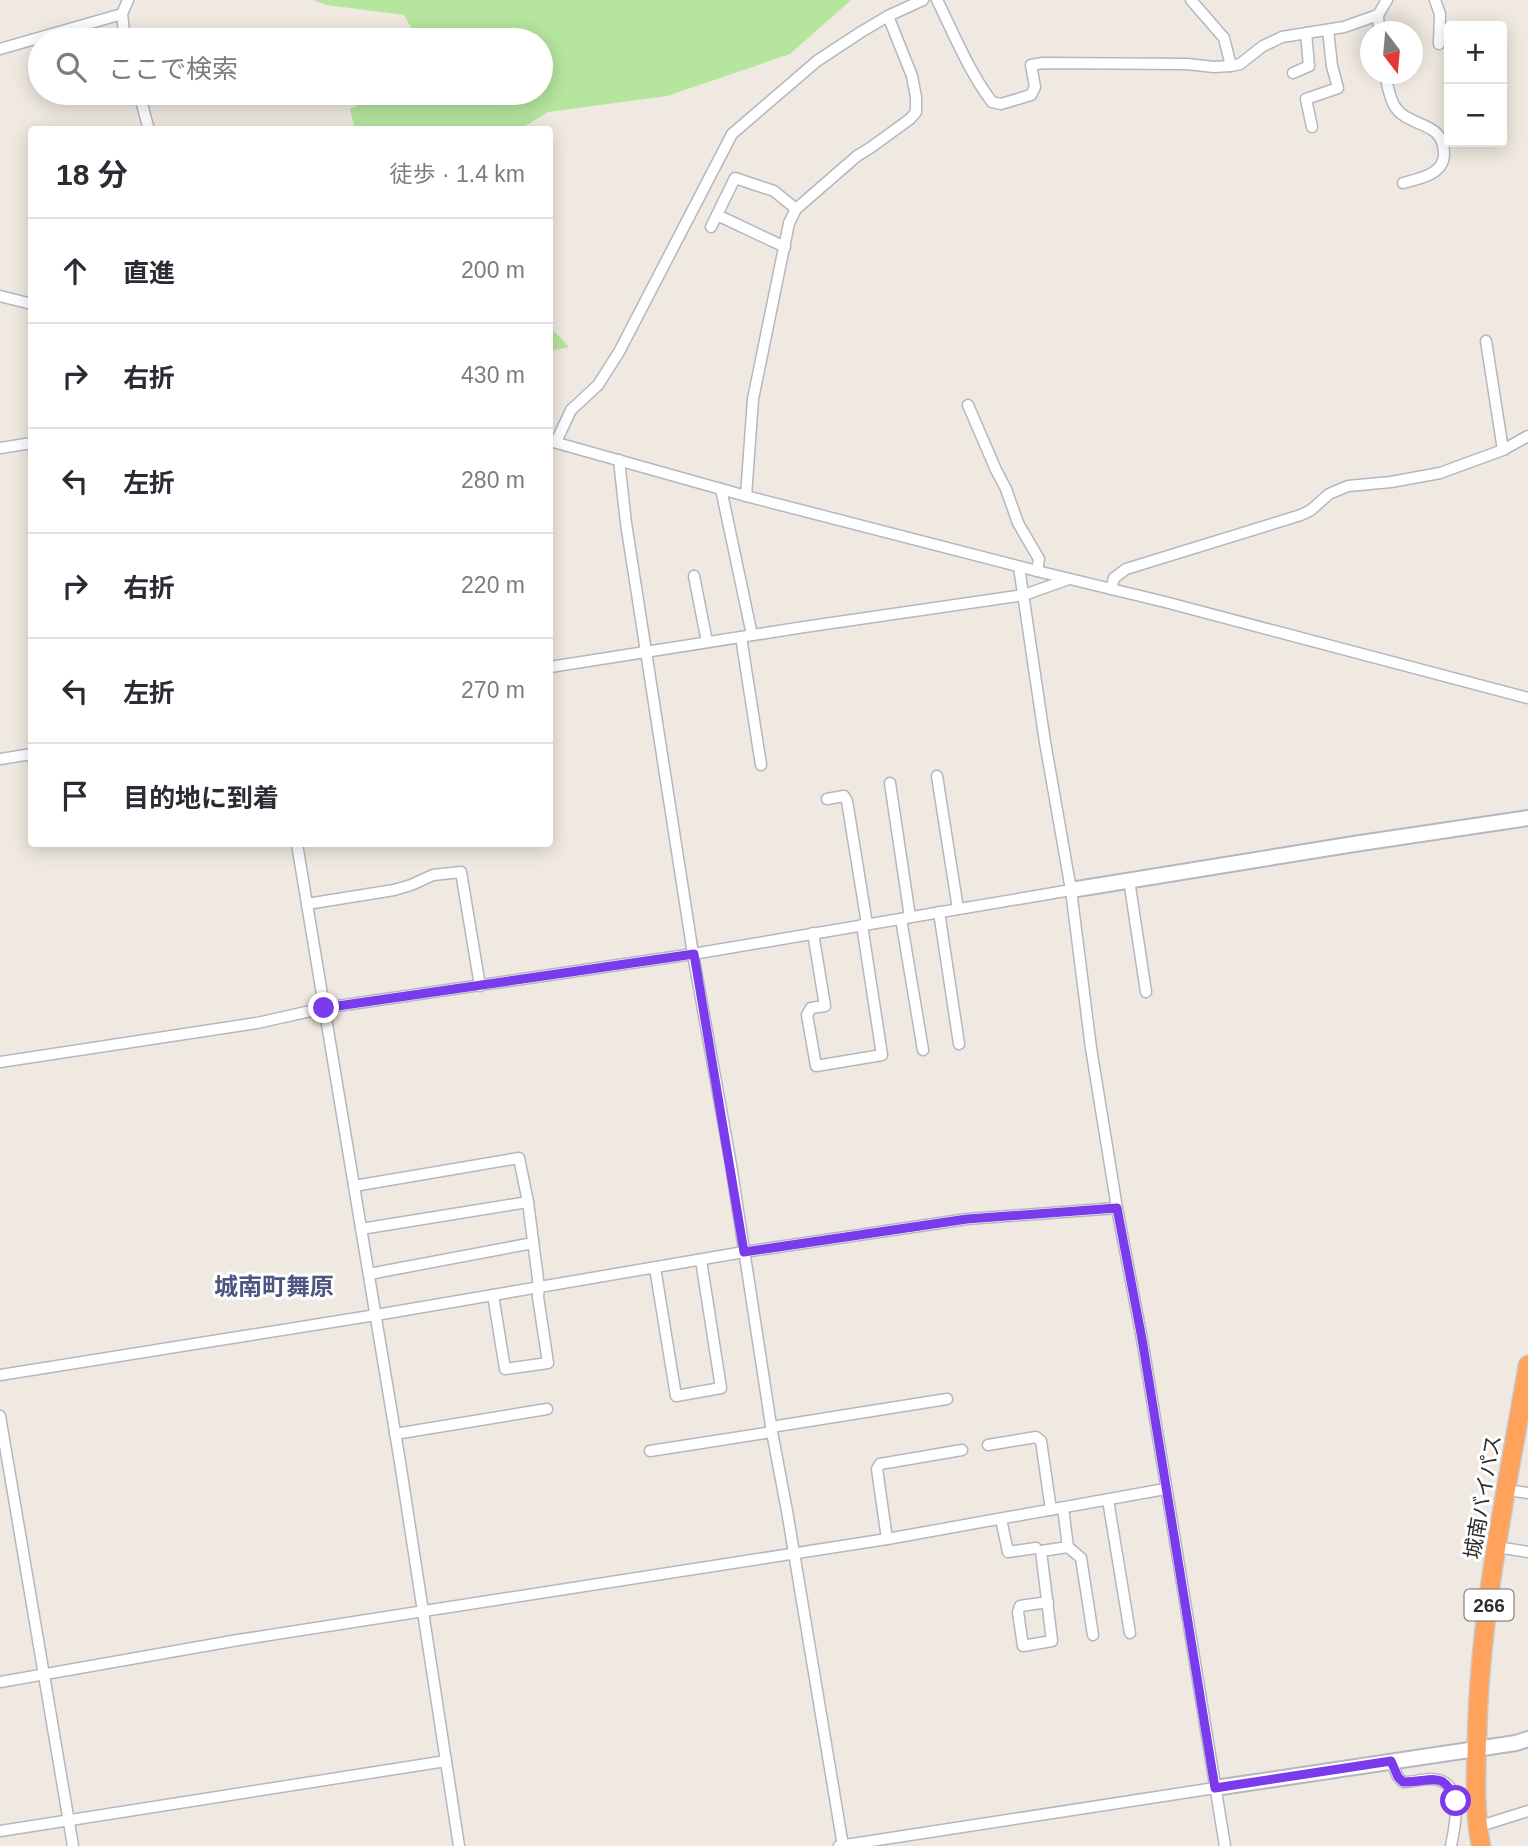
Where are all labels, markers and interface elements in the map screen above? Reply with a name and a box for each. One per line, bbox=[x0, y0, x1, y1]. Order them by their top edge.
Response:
north arrow bbox=[1360, 21, 1423, 84]
map controls bbox=[1444, 21, 1507, 147]
button: + bbox=[1444, 21, 1507, 84]
search box bbox=[28, 28, 553, 105]
icon: search bbox=[52, 48, 90, 86]
text: ここで検索 bbox=[108, 54, 238, 84]
button: − bbox=[1444, 84, 1507, 147]
text: 18 分 bbox=[56, 158, 128, 191]
text: 徒歩 · 1.4 km bbox=[390, 161, 525, 187]
icon: ahead bbox=[56, 252, 94, 290]
text: 200 m bbox=[461, 257, 525, 283]
text: 直進 bbox=[123, 258, 175, 288]
icon: right bbox=[56, 357, 94, 395]
text: 430 m bbox=[461, 362, 525, 388]
text: 右折 bbox=[123, 363, 175, 393]
icon: left bbox=[56, 462, 94, 500]
text: 280 m bbox=[461, 467, 525, 493]
text: 左折 bbox=[123, 468, 175, 498]
icon: right bbox=[56, 567, 94, 605]
text: 220 m bbox=[461, 572, 525, 598]
text: 右折 bbox=[123, 573, 175, 603]
icon: left bbox=[56, 672, 94, 710]
text: 270 m bbox=[461, 677, 525, 703]
text: 左折 bbox=[123, 678, 175, 708]
icon: arrive bbox=[56, 777, 94, 815]
text: 目的地に到着 bbox=[123, 783, 279, 813]
route end bbox=[308, 992, 339, 1023]
district label: 城南町舞原 bbox=[214, 1273, 334, 1300]
street label: 城南バイパス bbox=[1460, 1433, 1505, 1561]
road number: 266 bbox=[1464, 1590, 1514, 1620]
route start bbox=[1440, 1785, 1471, 1816]

